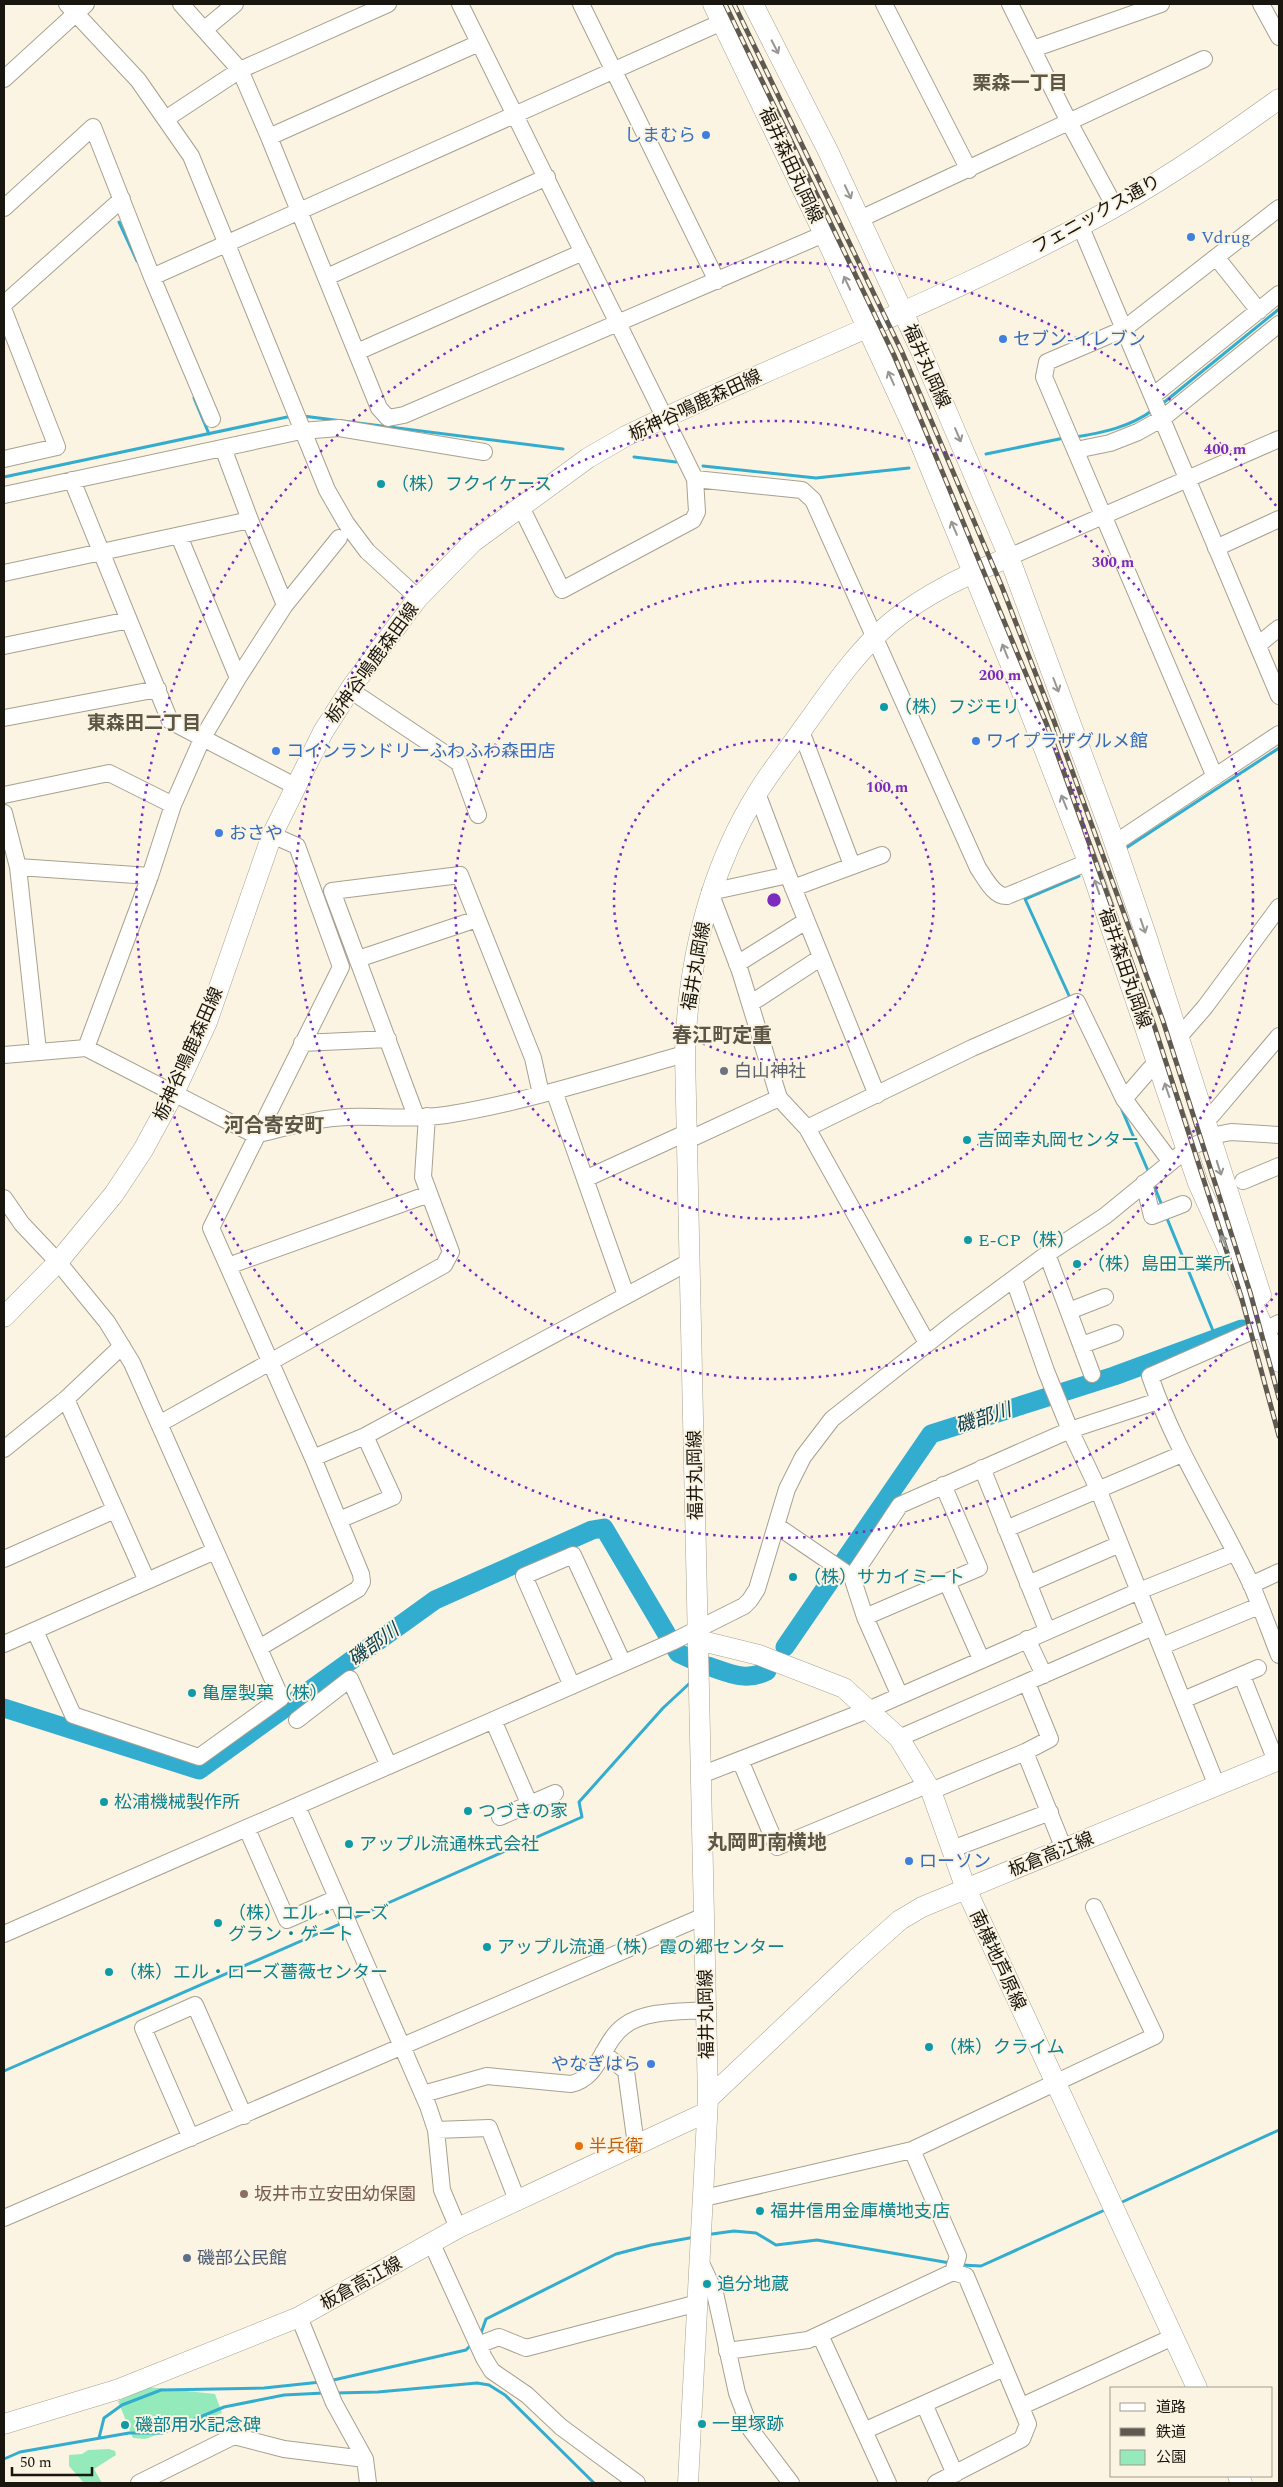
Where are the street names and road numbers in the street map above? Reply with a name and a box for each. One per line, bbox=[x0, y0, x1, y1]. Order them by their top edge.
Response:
street label: 福井森田丸岡線 bbox=[752, 102, 829, 228]
street label: フェニックス通り bbox=[1027, 168, 1166, 261]
street label: 福井丸岡線 bbox=[896, 320, 957, 413]
street label: 栃神谷鳴鹿森田線 bbox=[624, 363, 766, 448]
street label: 栃神谷鳴鹿森田線 bbox=[319, 597, 426, 729]
street label: 福井森田丸岡線 bbox=[1091, 904, 1158, 1032]
street label: 福井丸岡線 bbox=[675, 919, 718, 1013]
street label: 栃神谷鳴鹿森田線 bbox=[147, 983, 230, 1125]
street label: 福井丸岡線 bbox=[681, 1430, 710, 1520]
street label: 板倉高江線 bbox=[1004, 1825, 1098, 1884]
street label: 南横地芦原線 bbox=[962, 1906, 1033, 2015]
street label: 福井丸岡線 bbox=[692, 1969, 721, 2059]
street label: 板倉高江線 bbox=[315, 2250, 407, 2317]

